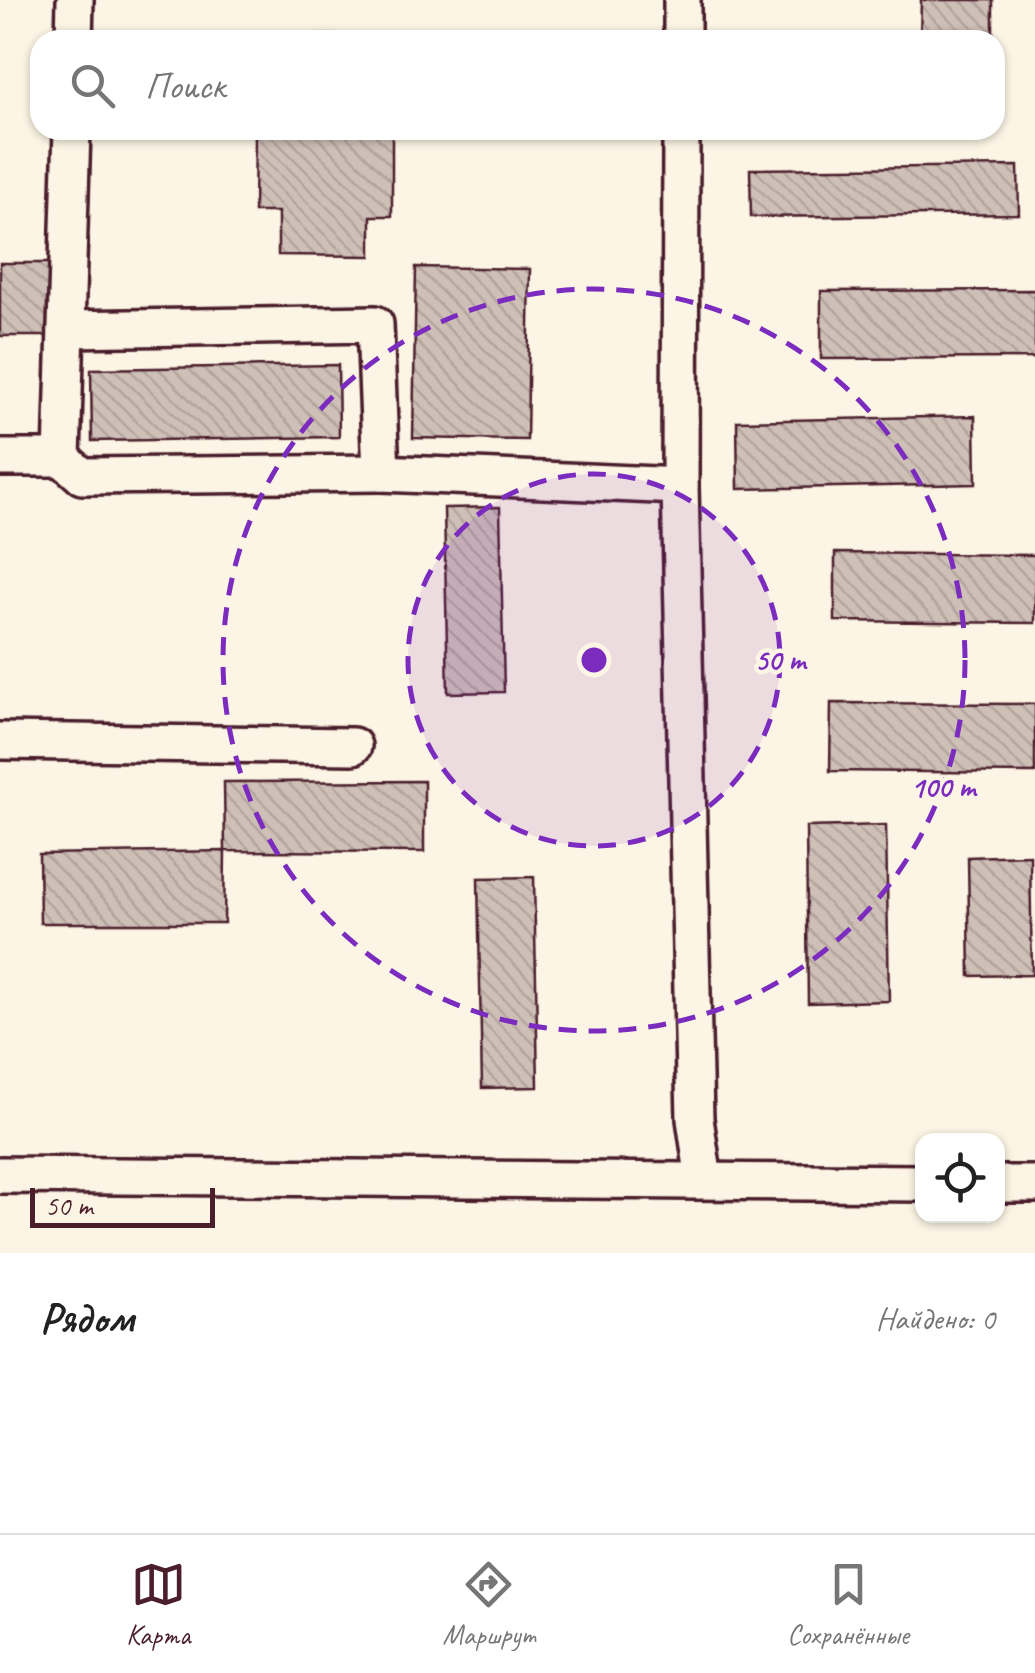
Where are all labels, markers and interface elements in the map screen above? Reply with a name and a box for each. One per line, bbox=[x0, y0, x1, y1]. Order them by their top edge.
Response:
search box bbox=[30, 30, 1005, 140]
icon: search bbox=[65, 58, 120, 113]
text: Поиск bbox=[145, 62, 225, 109]
text: 50 m bbox=[755, 641, 808, 679]
centre of rings bbox=[576, 642, 612, 678]
text: 100 m bbox=[911, 768, 978, 806]
map controls bbox=[915, 1133, 1005, 1223]
button: locate bbox=[915, 1133, 1005, 1223]
scale bar bbox=[30, 1183, 215, 1228]
text: 50 m bbox=[45, 1188, 93, 1223]
text: Рядом bbox=[40, 1292, 134, 1345]
text: Найдено: 0 bbox=[876, 1298, 995, 1339]
tab: Карта bbox=[126, 1557, 190, 1652]
tab: Маршрут bbox=[443, 1557, 535, 1652]
tab: Сохранённые bbox=[787, 1557, 909, 1652]

